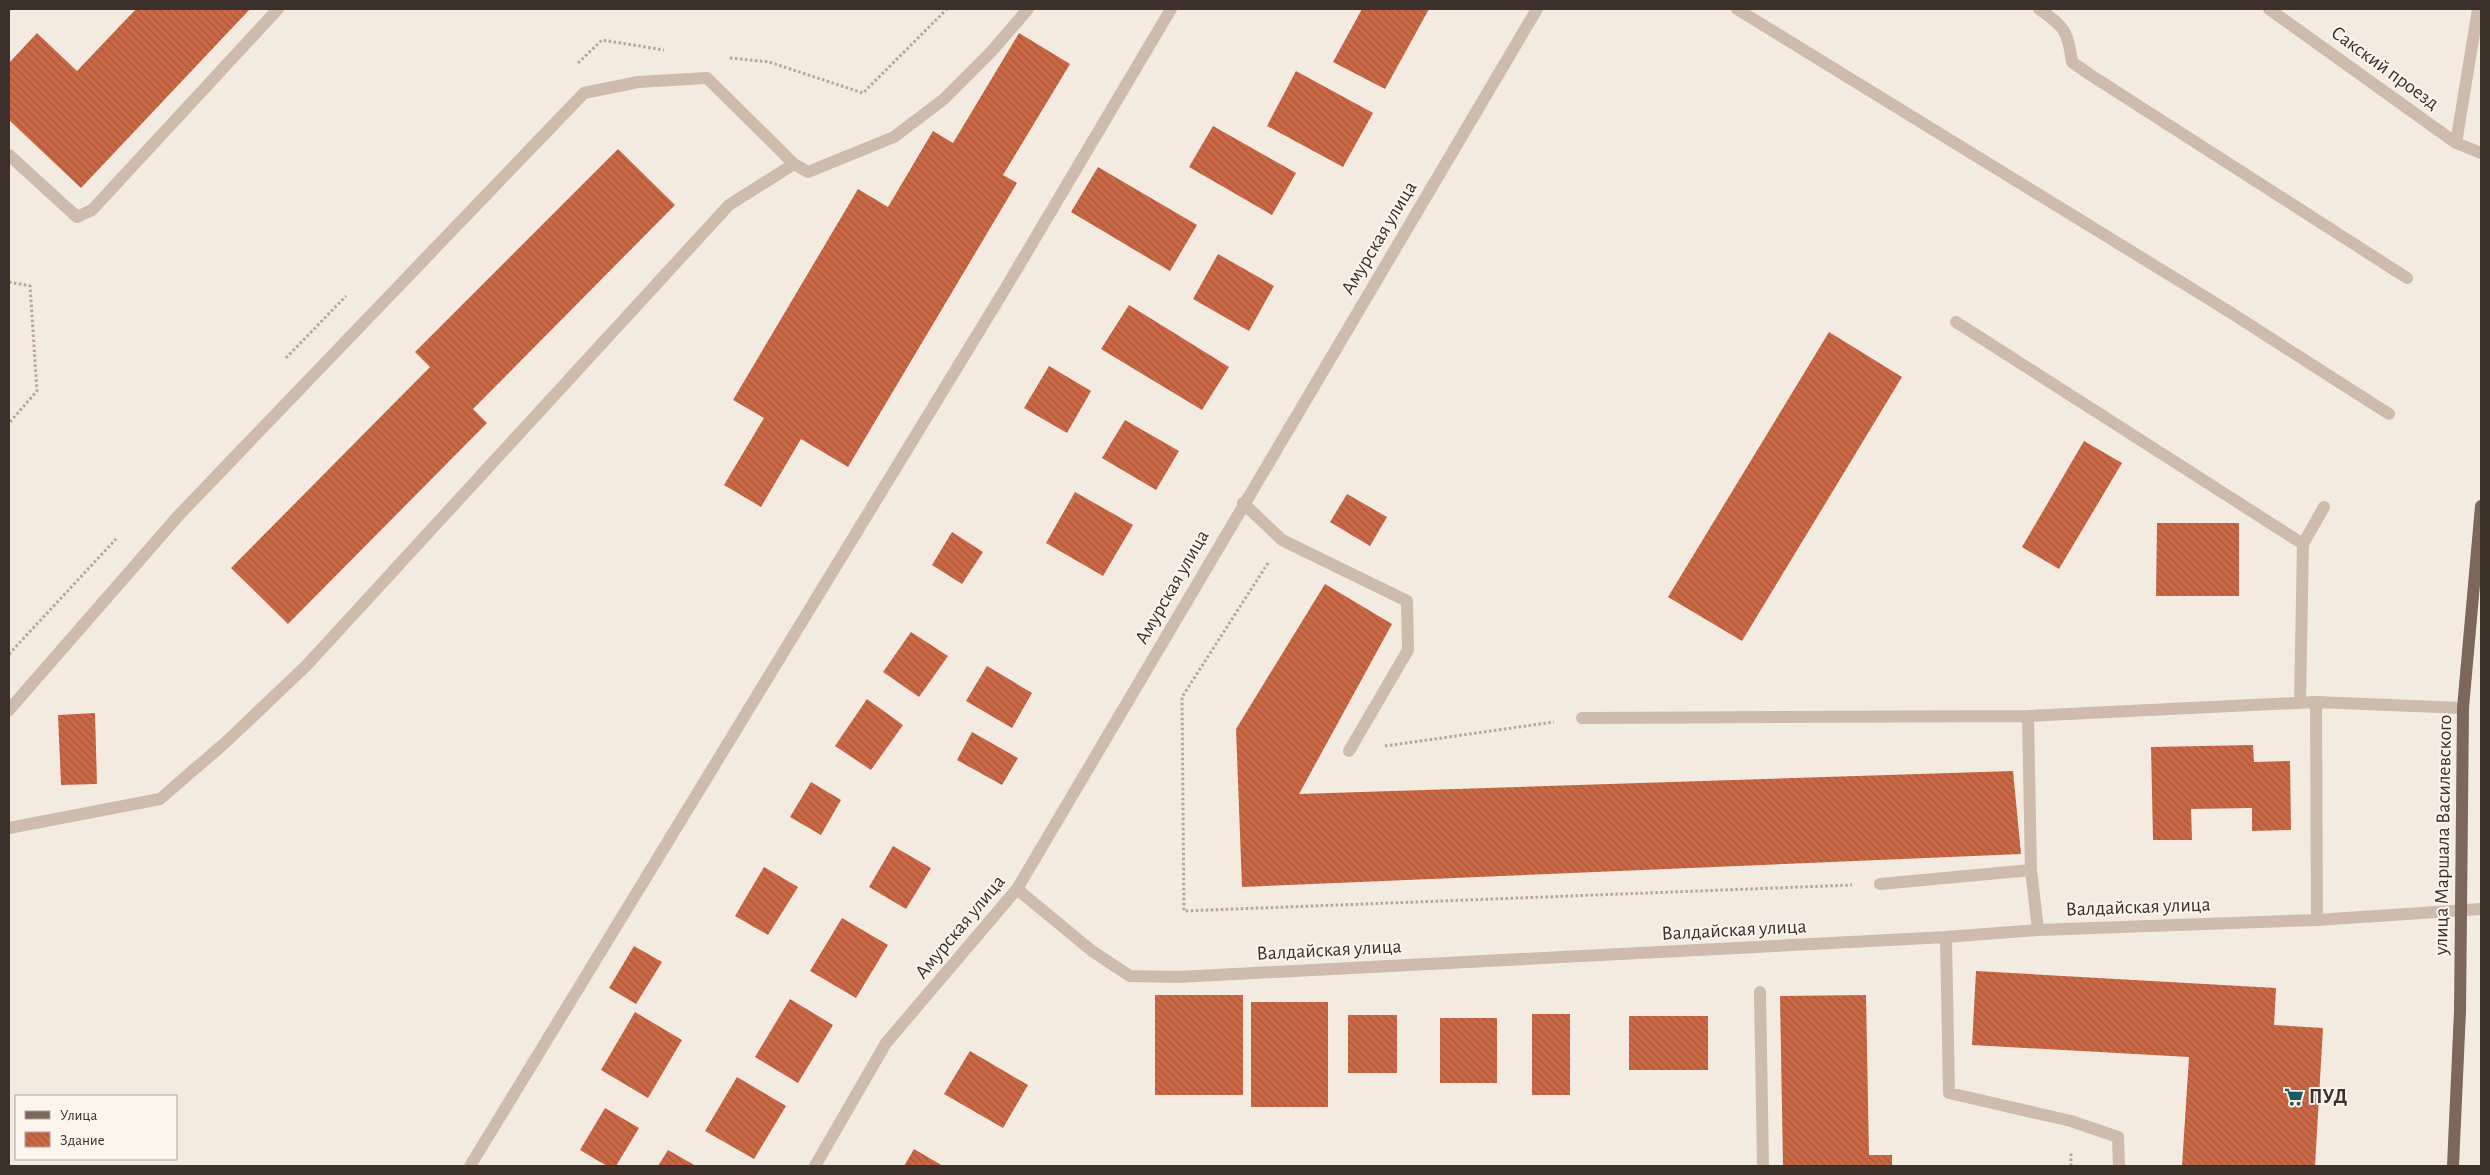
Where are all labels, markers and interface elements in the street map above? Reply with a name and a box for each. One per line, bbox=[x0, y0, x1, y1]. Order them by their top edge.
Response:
street label: Сакский проезд bbox=[2327, 22, 2443, 114]
street label: Амурская улица bbox=[1337, 178, 1421, 298]
street label: Амурская улица bbox=[1131, 526, 1213, 648]
street label: улица Маршала Василевского bbox=[2431, 715, 2455, 956]
street label: Амурская улица bbox=[911, 871, 1009, 983]
street label: Валдайская улица bbox=[2065, 894, 2211, 920]
street label: Валдайская улица bbox=[1661, 916, 1807, 944]
street label: Валдайская улица bbox=[1256, 936, 1402, 964]
supermarket icon: ПУД bbox=[2283, 1086, 2305, 1108]
place label: ПУД bbox=[2309, 1087, 2347, 1107]
legend bbox=[15, 1095, 178, 1160]
text: Улица bbox=[60, 1108, 97, 1123]
text: Здание bbox=[60, 1133, 105, 1148]

